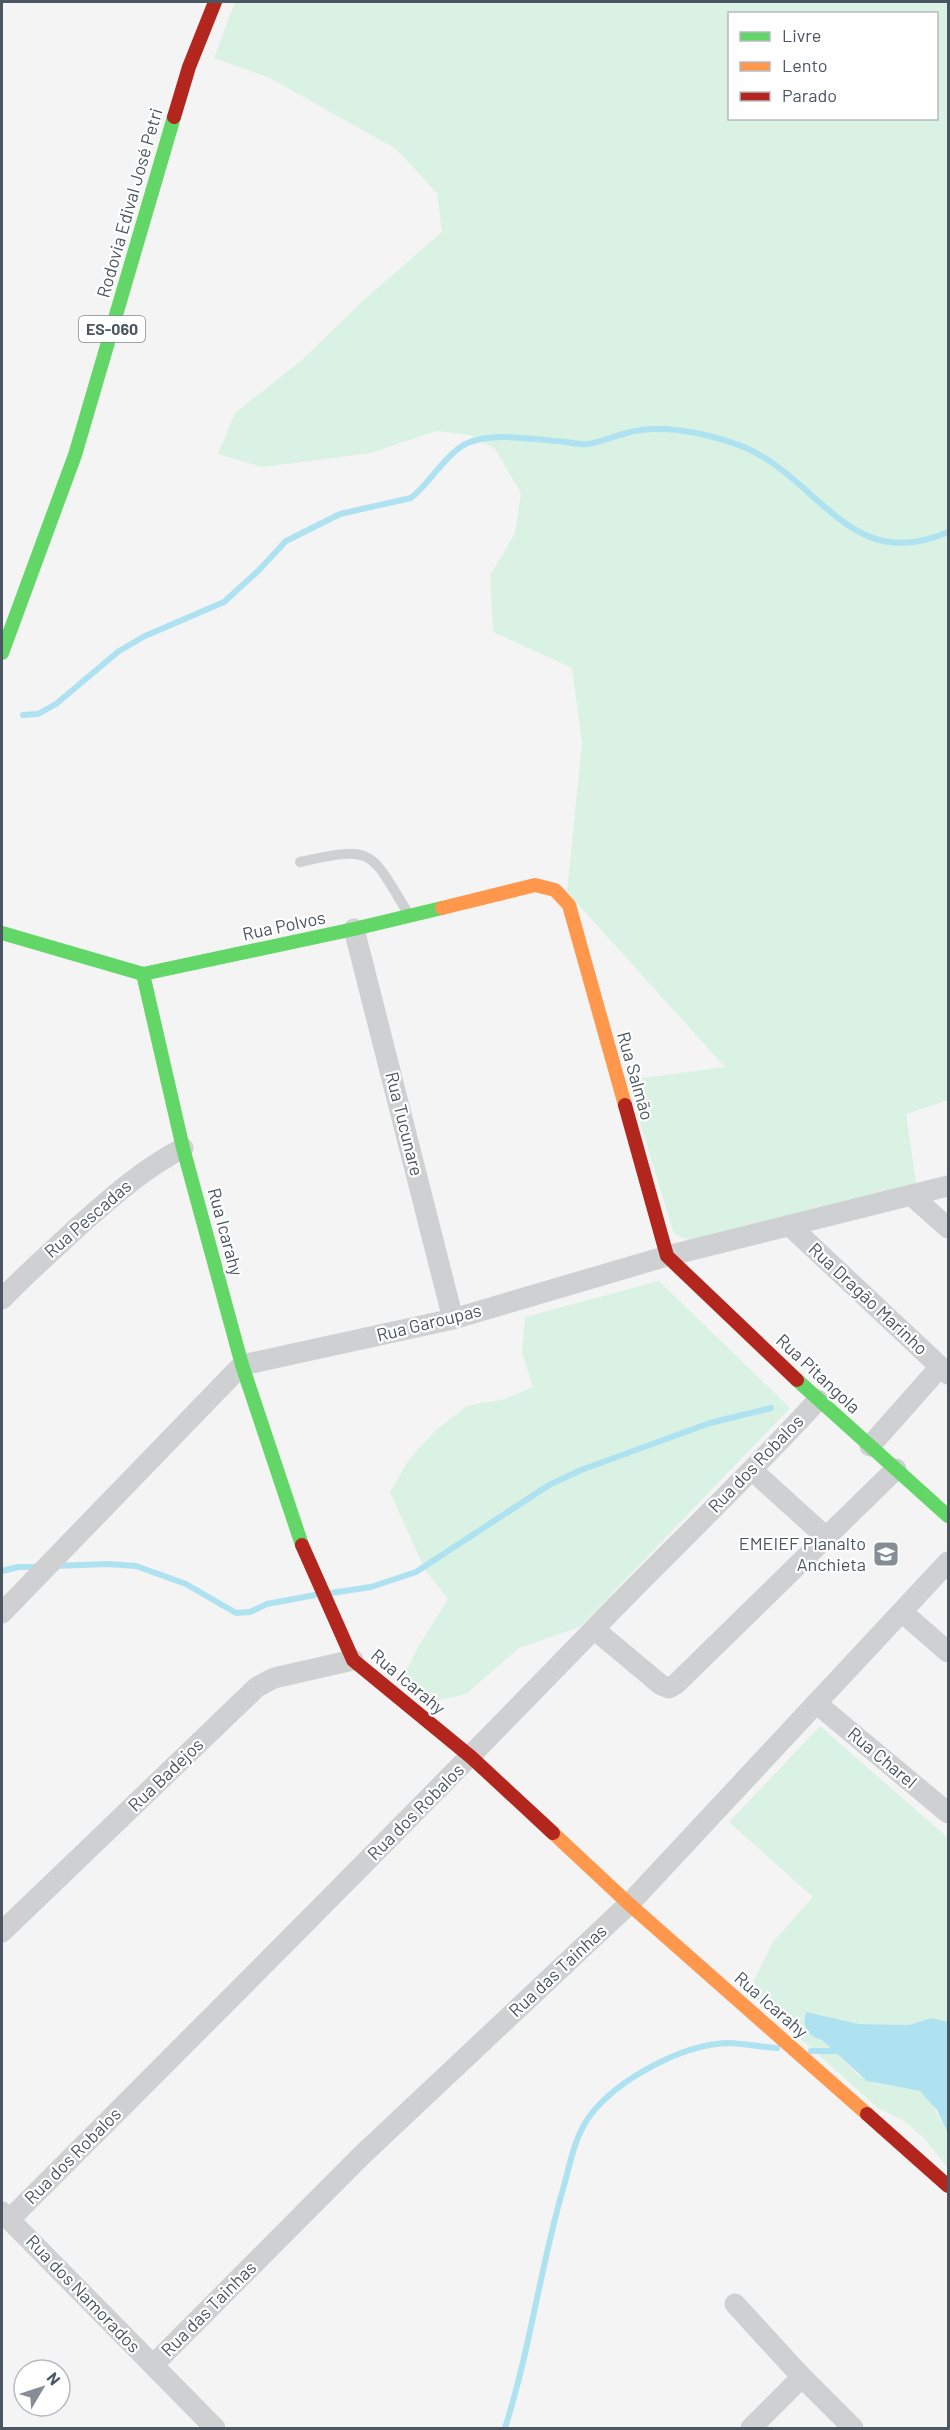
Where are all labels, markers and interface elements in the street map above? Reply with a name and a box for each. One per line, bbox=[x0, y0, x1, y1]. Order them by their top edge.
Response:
legend bbox=[728, 12, 938, 120]
text: Livre bbox=[782, 24, 821, 46]
text: Lento bbox=[782, 54, 828, 76]
text: Parado bbox=[782, 84, 837, 106]
street label: Rodovia Edival José Petri bbox=[91, 105, 167, 300]
road number: ES-060 bbox=[79, 316, 145, 342]
street label: Rua Polvos bbox=[240, 905, 327, 945]
street label: Rua Salmão bbox=[613, 1029, 659, 1123]
street label: Rua Tucunare bbox=[381, 1069, 429, 1178]
street label: Rua Pescadas bbox=[39, 1174, 135, 1262]
street label: Rua Icarahy bbox=[204, 1185, 248, 1278]
street label: Rua Dragão Marinho bbox=[805, 1237, 933, 1359]
street label: Rua Garoupas bbox=[374, 1298, 483, 1346]
street label: Rua Pitangola bbox=[772, 1329, 865, 1418]
street label: Rua dos Robalos bbox=[703, 1410, 808, 1517]
place label: EMEIEF Planalto Anchieta bbox=[739, 1532, 866, 1575]
school or university icon: EMEIEF Planalto Anchieta bbox=[871, 1539, 901, 1569]
street label: Rua Icarahy bbox=[367, 1644, 450, 1719]
street label: Rua Charel bbox=[844, 1722, 922, 1792]
street label: Rua Badejos bbox=[123, 1733, 208, 1816]
street label: Rua dos Robalos bbox=[362, 1758, 468, 1864]
street label: Rua das Tainhas bbox=[504, 1919, 611, 2021]
street label: Rua Icarahy bbox=[730, 1966, 813, 2042]
street label: Rua dos Robalos bbox=[19, 2102, 125, 2208]
street label: Rua dos Namorados bbox=[22, 2230, 146, 2357]
street label: Rua das Tainhas bbox=[156, 2256, 261, 2361]
north arrow bbox=[12, 2358, 72, 2418]
text: N bbox=[43, 2368, 65, 2388]

